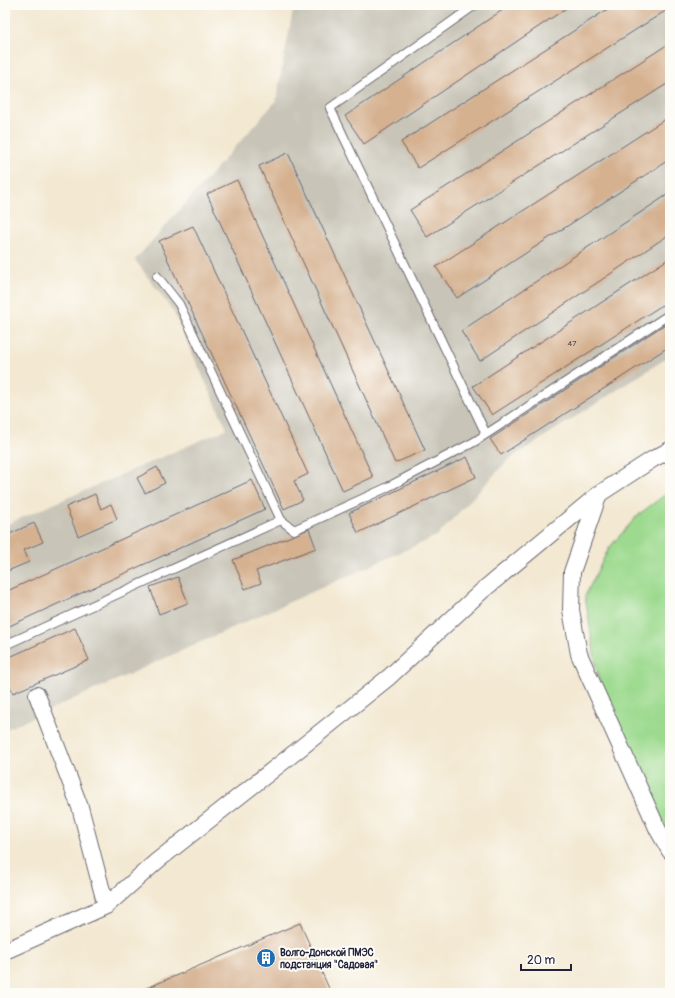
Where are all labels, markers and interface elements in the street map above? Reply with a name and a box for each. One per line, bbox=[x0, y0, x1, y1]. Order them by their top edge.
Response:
house number: 47 bbox=[568, 339, 577, 348]
scale bar bbox=[521, 946, 571, 972]
building icon: Волго-Донской ПМЭС подстанция "Садовая" bbox=[255, 947, 277, 969]
place label: Волго-Донской ПМЭС подстанция "Садовая" bbox=[280, 947, 378, 971]
text: 20 m bbox=[527, 953, 556, 968]

